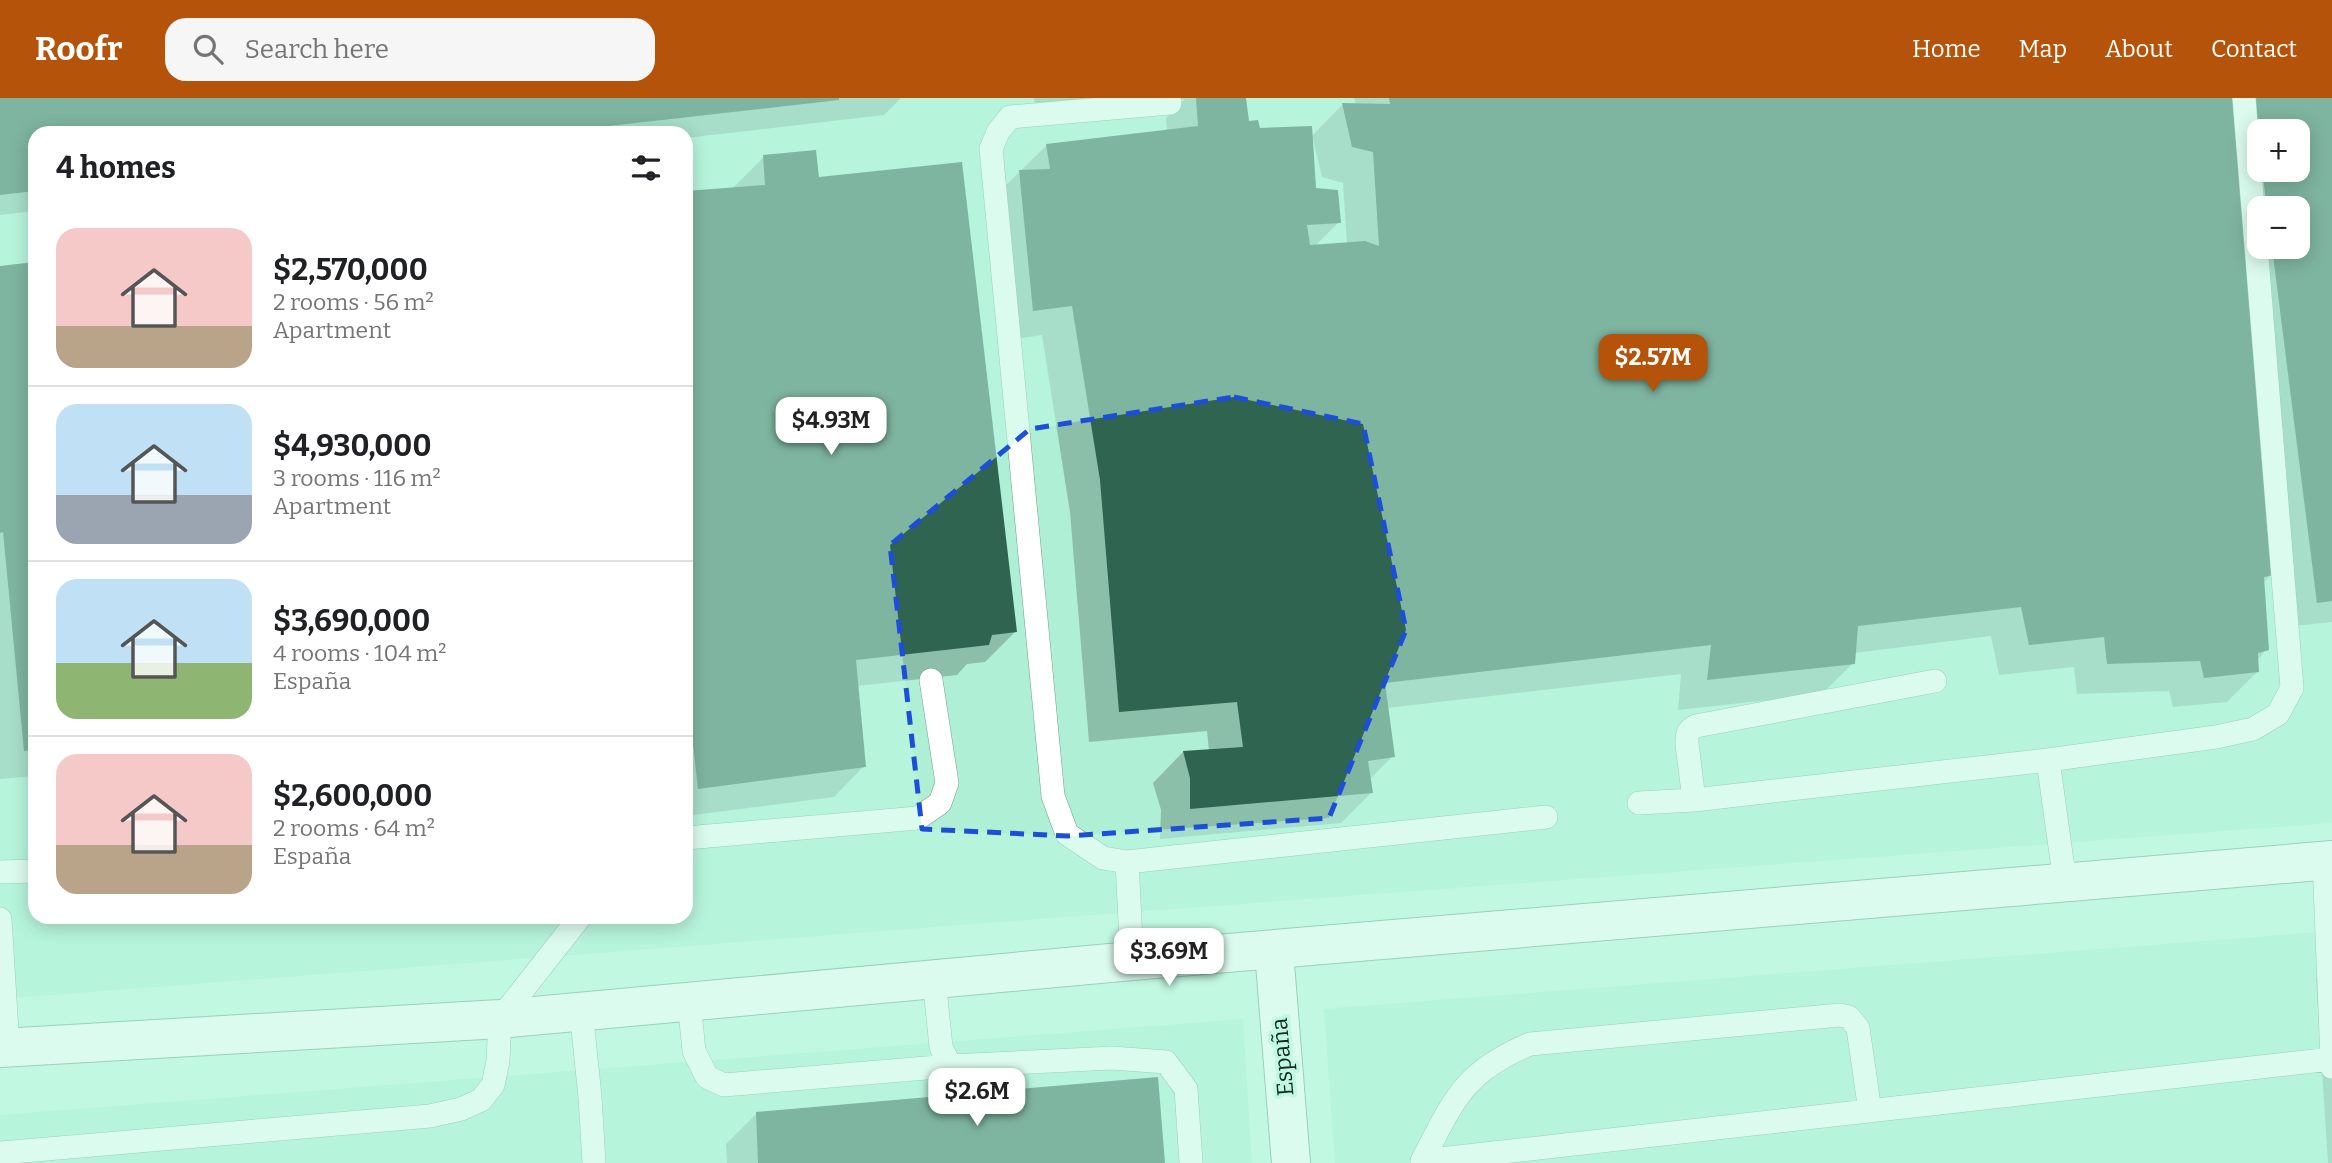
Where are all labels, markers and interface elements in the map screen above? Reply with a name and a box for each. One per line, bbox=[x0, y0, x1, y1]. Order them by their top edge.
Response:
search box bbox=[165, 18, 655, 81]
text: Roofr bbox=[35, 29, 123, 69]
icon: search bbox=[189, 30, 227, 68]
text: Search here bbox=[245, 34, 389, 65]
text: Home bbox=[1912, 35, 1981, 63]
text: Map bbox=[2019, 35, 2067, 63]
text: About bbox=[2105, 35, 2173, 63]
text: Contact bbox=[2211, 35, 2297, 63]
map controls bbox=[2247, 119, 2310, 259]
button: + bbox=[2247, 119, 2310, 182]
icon: filters bbox=[627, 149, 665, 187]
text: 4 homes bbox=[56, 150, 176, 186]
button: − bbox=[2247, 196, 2310, 259]
text: $2,570,000 bbox=[273, 252, 428, 288]
icon: home bbox=[112, 256, 196, 340]
text: 2 rooms · 56 m² bbox=[273, 288, 434, 316]
text: Apartment bbox=[273, 316, 391, 344]
pin: $2.57M bbox=[1596, 334, 1710, 394]
text: $2.57M bbox=[1615, 343, 1691, 371]
pin: $4.93M bbox=[774, 398, 888, 457]
text: $4.93M bbox=[792, 406, 870, 434]
text: $4,930,000 bbox=[273, 428, 431, 464]
icon: home bbox=[112, 432, 196, 516]
text: 3 rooms · 116 m² bbox=[273, 464, 441, 492]
text: Apartment bbox=[273, 492, 391, 520]
text: $3,690,000 bbox=[273, 603, 430, 639]
icon: home bbox=[112, 607, 196, 691]
text: 4 rooms · 104 m² bbox=[273, 639, 446, 667]
text: España bbox=[273, 667, 351, 695]
text: $2,600,000 bbox=[273, 778, 432, 814]
icon: home bbox=[112, 782, 196, 866]
text: 2 rooms · 64 m² bbox=[273, 814, 435, 842]
text: España bbox=[273, 842, 351, 870]
pin: $3.69M bbox=[1112, 928, 1226, 988]
text: $3.69M bbox=[1130, 937, 1208, 965]
street label: España bbox=[1265, 1016, 1299, 1097]
pin: $2.6M bbox=[928, 1068, 1026, 1128]
text: $2.6M bbox=[944, 1077, 1010, 1105]

